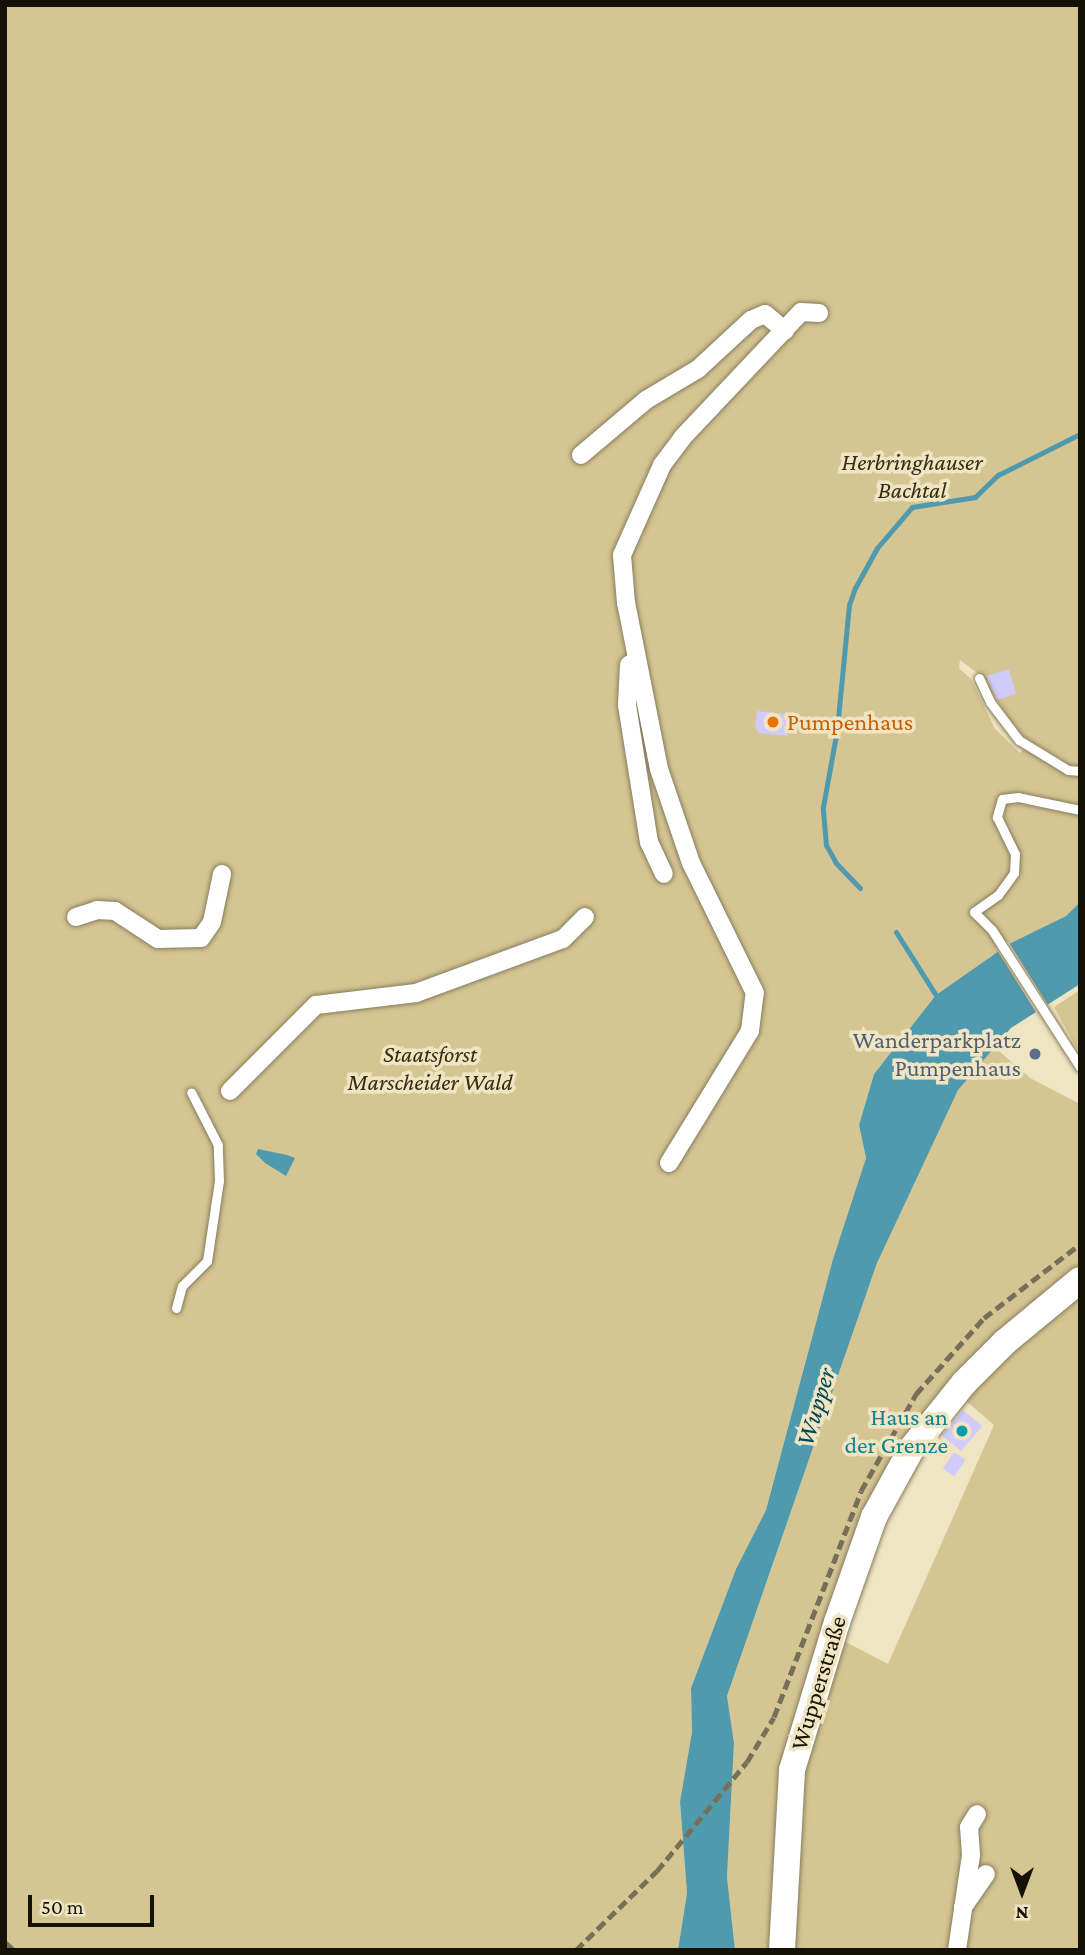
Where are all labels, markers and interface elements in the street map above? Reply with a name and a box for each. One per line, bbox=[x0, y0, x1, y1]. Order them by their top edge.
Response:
park label: Herbringhauser Bachtal bbox=[841, 448, 983, 504]
place label: Pumpenhaus bbox=[787, 708, 913, 736]
marker: Pumpenhaus bbox=[765, 714, 781, 730]
place label: Wanderparkplatz Pumpenhaus bbox=[853, 1026, 1021, 1082]
park label: Staatsforst Marscheider Wald bbox=[348, 1040, 512, 1096]
marker: Wanderparkplatz Pumpenhaus bbox=[1027, 1046, 1043, 1062]
water label: Wupper bbox=[789, 1364, 843, 1450]
place label: Haus an der Grenze bbox=[844, 1403, 948, 1459]
marker: Haus an der Grenze bbox=[954, 1423, 970, 1439]
street label: Wupperstraße bbox=[784, 1612, 852, 1754]
north arrow bbox=[987, 1857, 1057, 1927]
scale bar bbox=[32, 1882, 158, 1926]
text: 50 m bbox=[41, 1895, 84, 1919]
text: N bbox=[1016, 1903, 1028, 1924]

